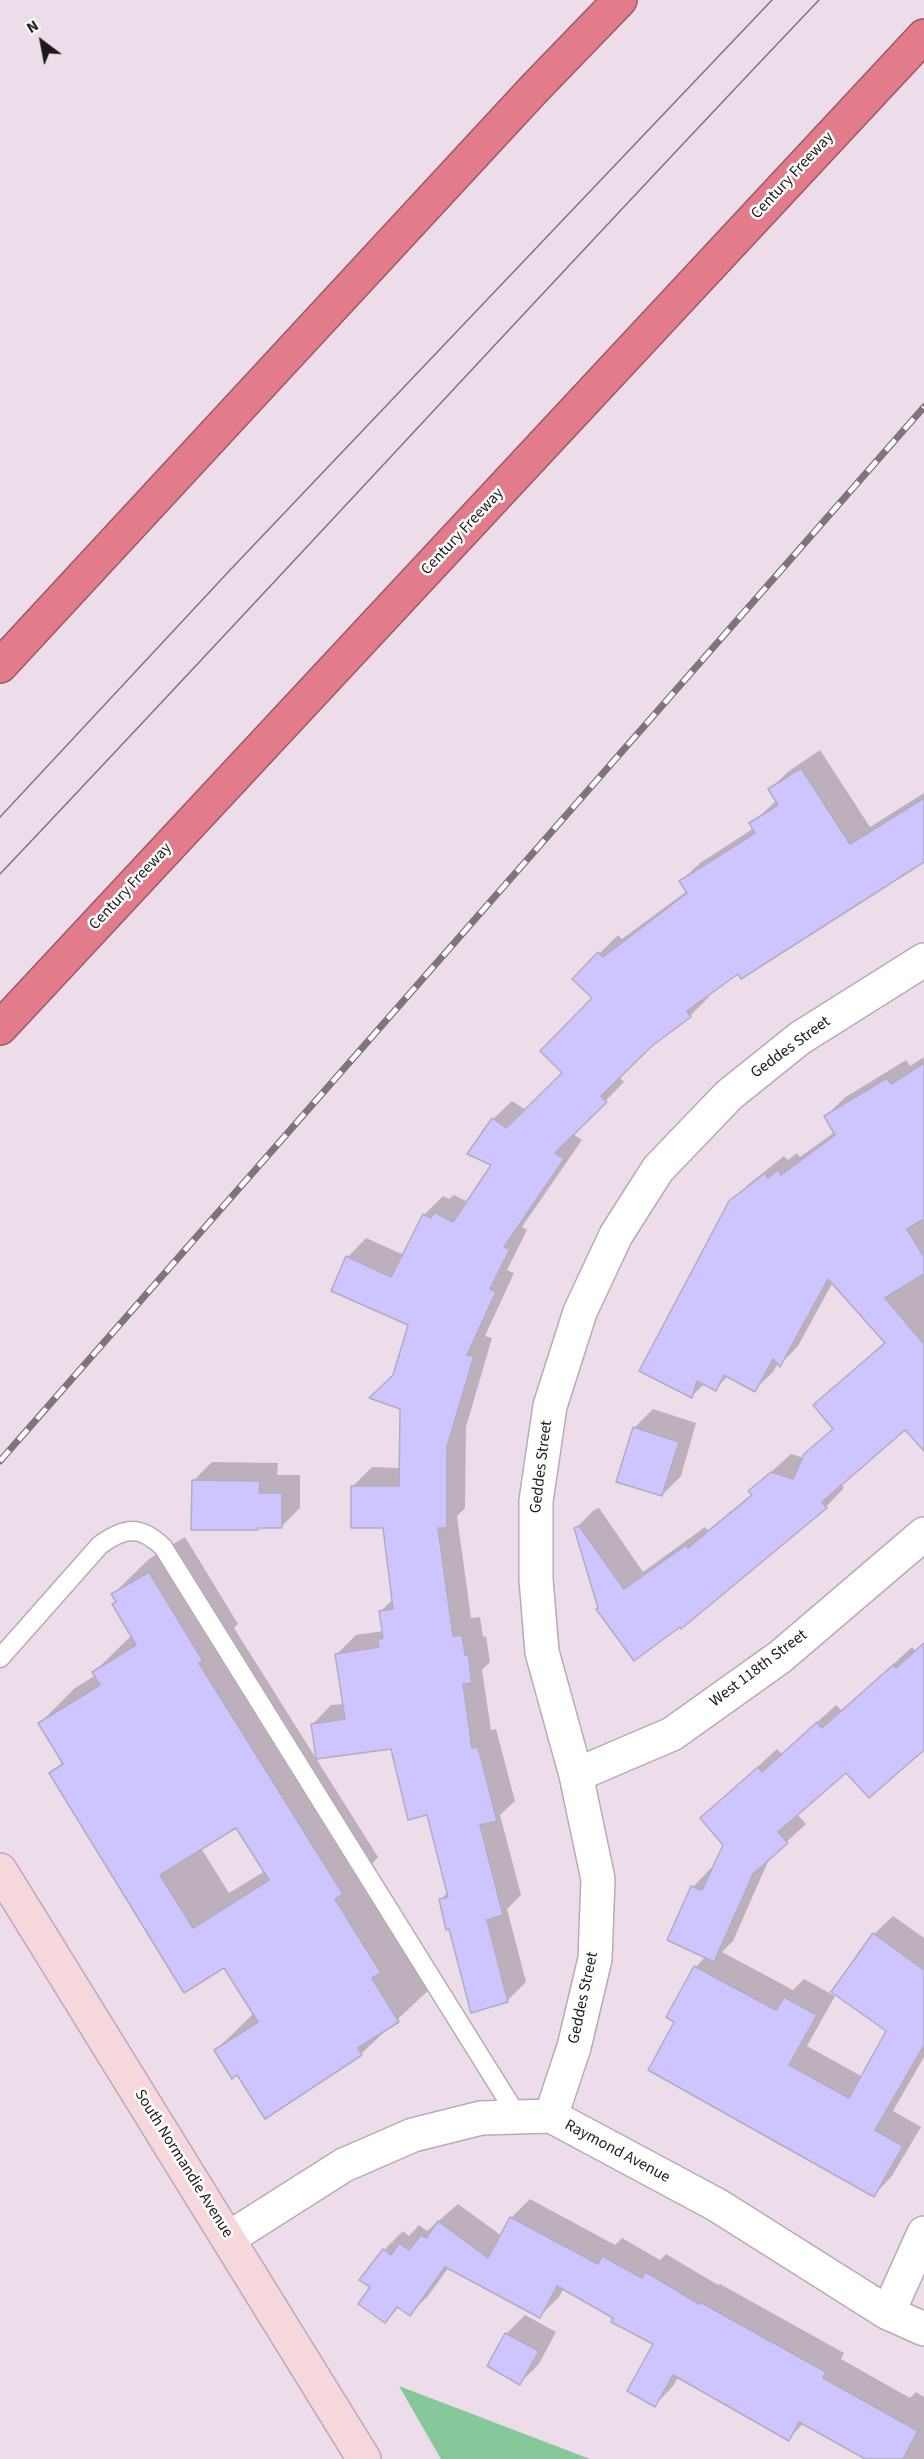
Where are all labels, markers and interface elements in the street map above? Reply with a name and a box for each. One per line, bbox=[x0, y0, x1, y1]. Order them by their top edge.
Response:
north arrow bbox=[12, 12, 72, 72]
text: N bbox=[22, 15, 43, 39]
street label: Century Freeway bbox=[748, 128, 838, 224]
street label: Century Freeway bbox=[418, 484, 508, 580]
street label: Century Freeway bbox=[86, 839, 176, 935]
street label: Geddes Street bbox=[748, 1013, 834, 1083]
street label: Geddes Street bbox=[527, 1419, 557, 1515]
street label: West 118th Street bbox=[707, 1626, 811, 1712]
street label: Geddes Street bbox=[565, 1950, 603, 2046]
street label: South Normandie Avenue bbox=[130, 2086, 236, 2242]
street label: Raymond Avenue bbox=[561, 2116, 673, 2188]

